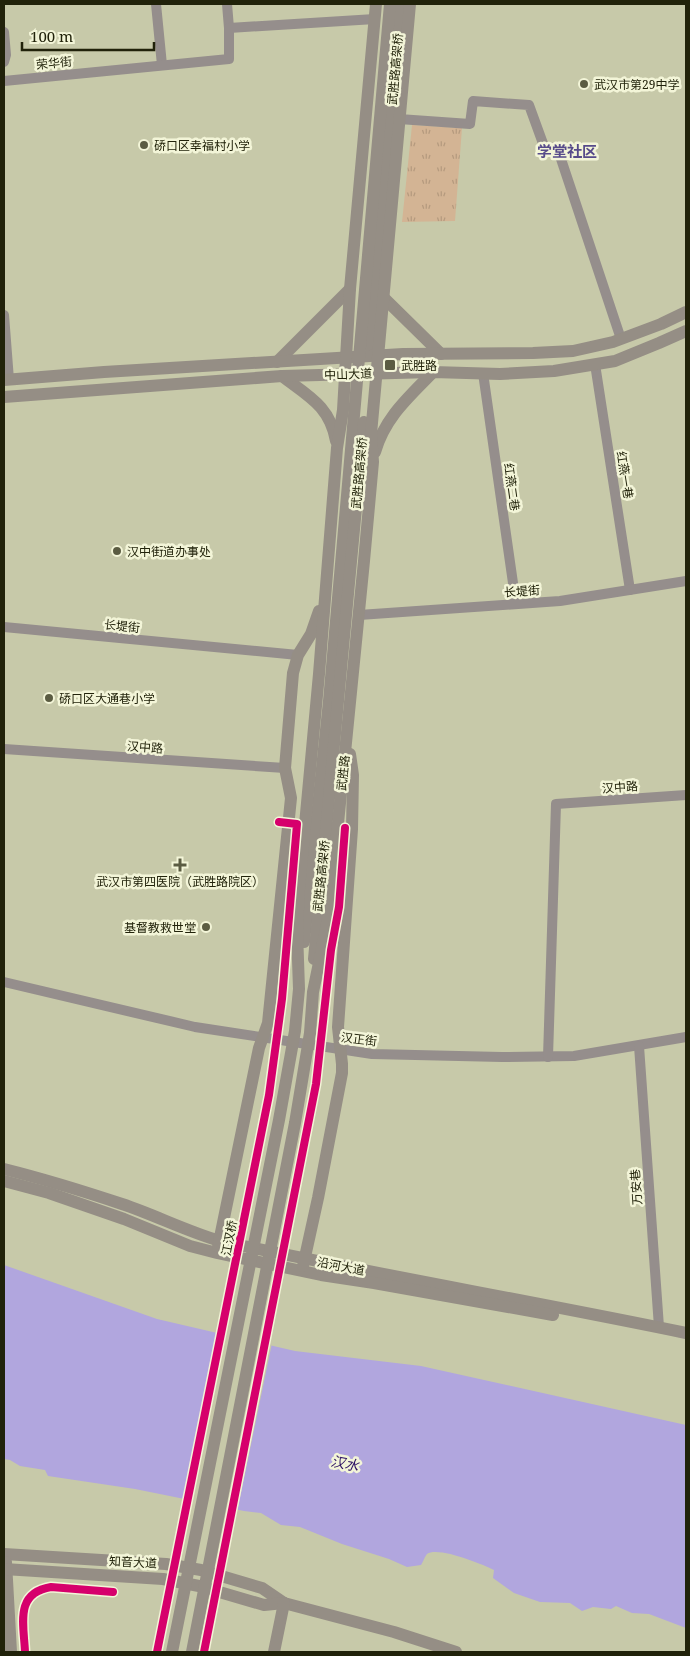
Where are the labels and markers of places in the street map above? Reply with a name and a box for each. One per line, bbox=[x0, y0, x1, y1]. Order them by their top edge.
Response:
place label: 武汉市第29中学 bbox=[594, 76, 679, 93]
marker: 武汉市第29中学 bbox=[578, 78, 590, 90]
place label: 硚口区幸福村小学 bbox=[154, 137, 250, 154]
marker: 硚口区幸福村小学 bbox=[138, 139, 150, 151]
place label: 武胜路 bbox=[401, 357, 437, 374]
marker: 武胜路 bbox=[383, 358, 397, 372]
place label: 汉中街道办事处 bbox=[127, 543, 211, 560]
marker: 汉中街道办事处 bbox=[111, 545, 123, 557]
place label: 硚口区大通巷小学 bbox=[59, 690, 155, 707]
marker: 硚口区大通巷小学 bbox=[43, 692, 55, 704]
marker: 武汉市第四医院（武胜路院区） bbox=[173, 858, 187, 872]
place label: 武汉市第四医院（武胜路院区） bbox=[96, 873, 264, 890]
place label: 基督教救世堂 bbox=[124, 919, 196, 936]
marker: 基督教救世堂 bbox=[200, 921, 212, 933]

